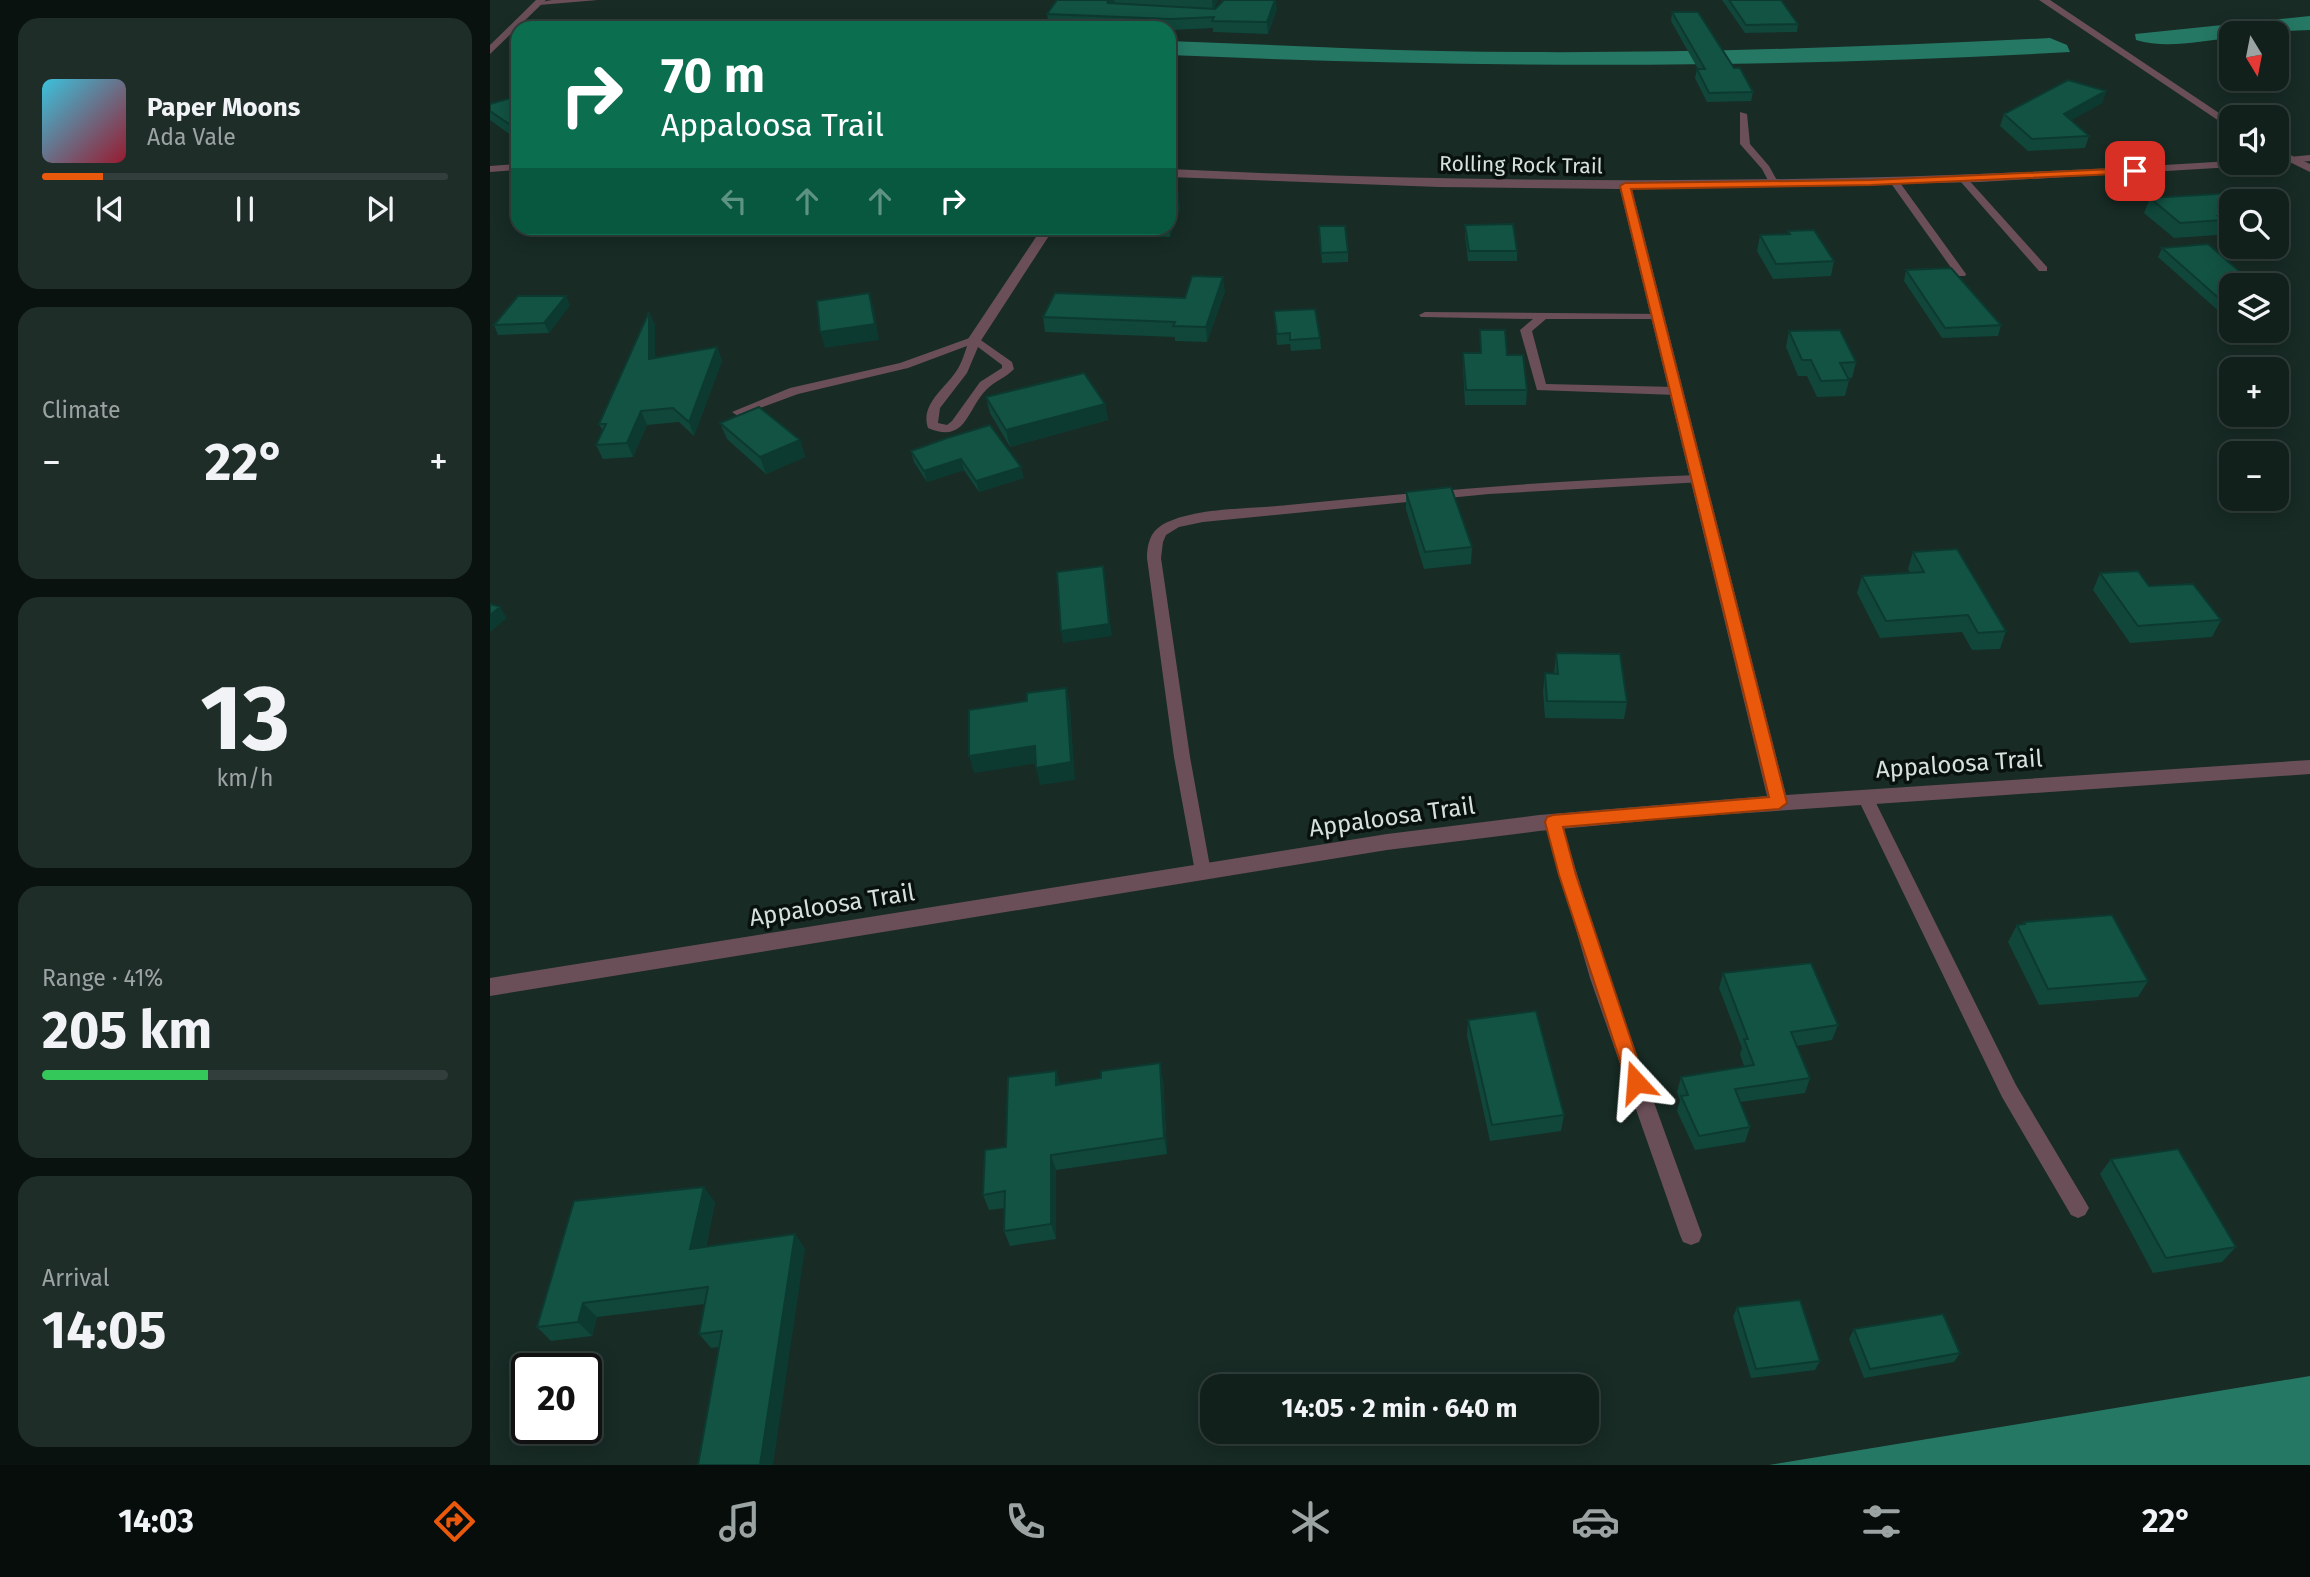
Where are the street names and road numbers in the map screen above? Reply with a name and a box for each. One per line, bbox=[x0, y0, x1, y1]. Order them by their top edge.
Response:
street label: Rolling Rock Trail bbox=[1439, 151, 1603, 179]
street label: Appaloosa Trail bbox=[1875, 744, 2043, 784]
street label: Appaloosa Trail bbox=[1307, 792, 1477, 842]
street label: Appaloosa Trail bbox=[747, 878, 917, 932]

